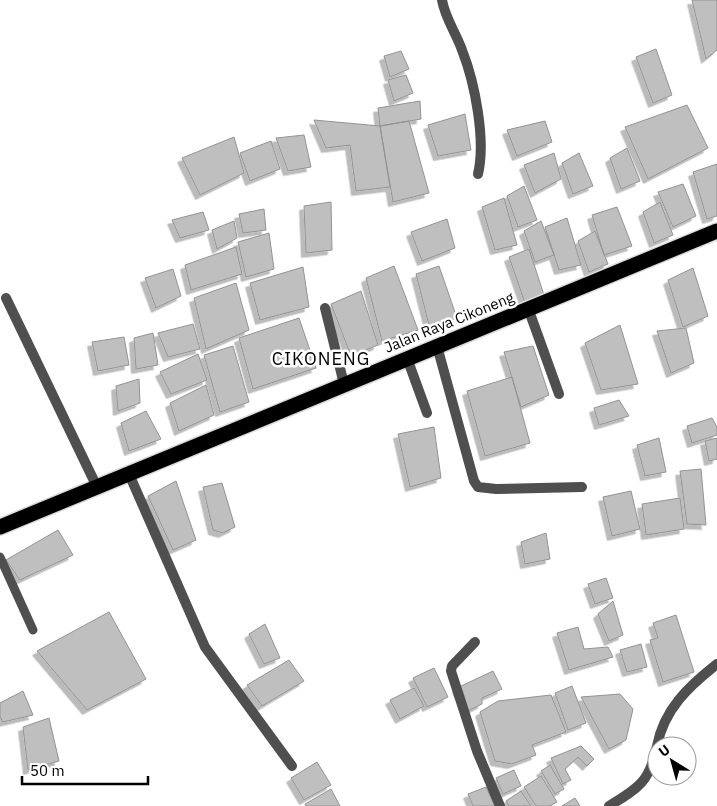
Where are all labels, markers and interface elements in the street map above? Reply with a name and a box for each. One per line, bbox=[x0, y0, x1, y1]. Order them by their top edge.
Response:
street label: Jalan Raya Cikoneng bbox=[381, 287, 517, 357]
district label: CIKONENG bbox=[272, 347, 370, 370]
north arrow bbox=[647, 736, 697, 786]
text: U bbox=[655, 741, 673, 761]
scale bar bbox=[22, 754, 149, 786]
text: 50 m bbox=[30, 761, 65, 780]

